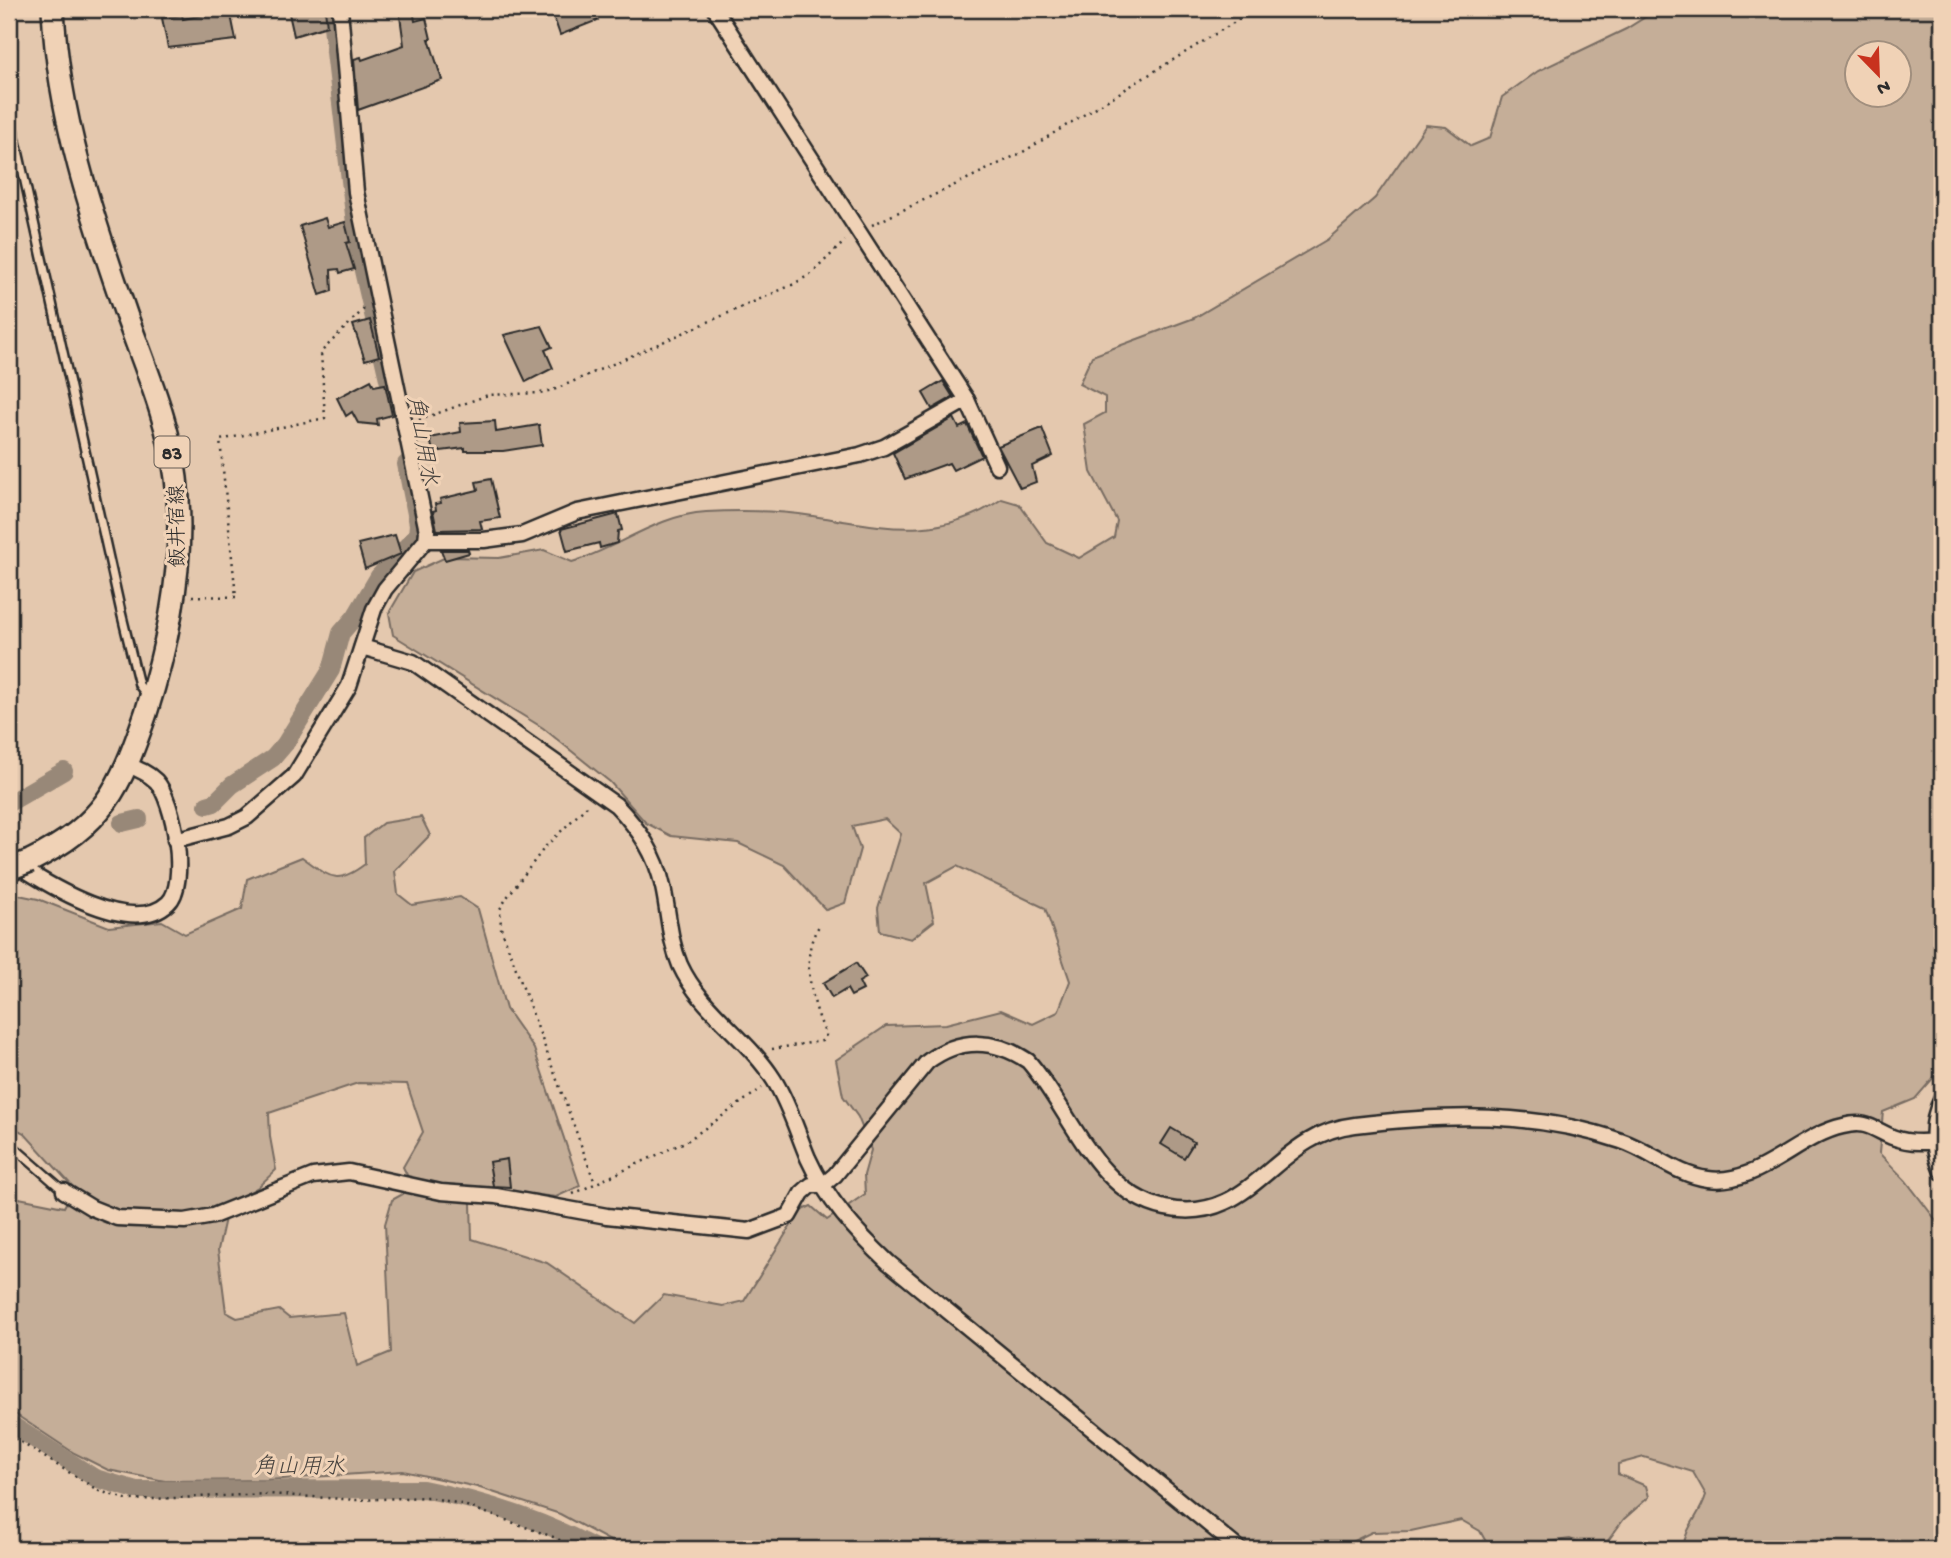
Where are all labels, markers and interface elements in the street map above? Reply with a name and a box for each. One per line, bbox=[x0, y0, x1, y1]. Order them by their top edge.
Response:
north arrow bbox=[1842, 38, 1912, 108]
text: N bbox=[1873, 73, 1893, 99]
water label: 角山用水 bbox=[399, 393, 443, 488]
road number: 83 bbox=[154, 436, 190, 467]
street label: 飯井宿線 bbox=[164, 484, 193, 568]
water label: 角山用水 bbox=[253, 1454, 345, 1482]

